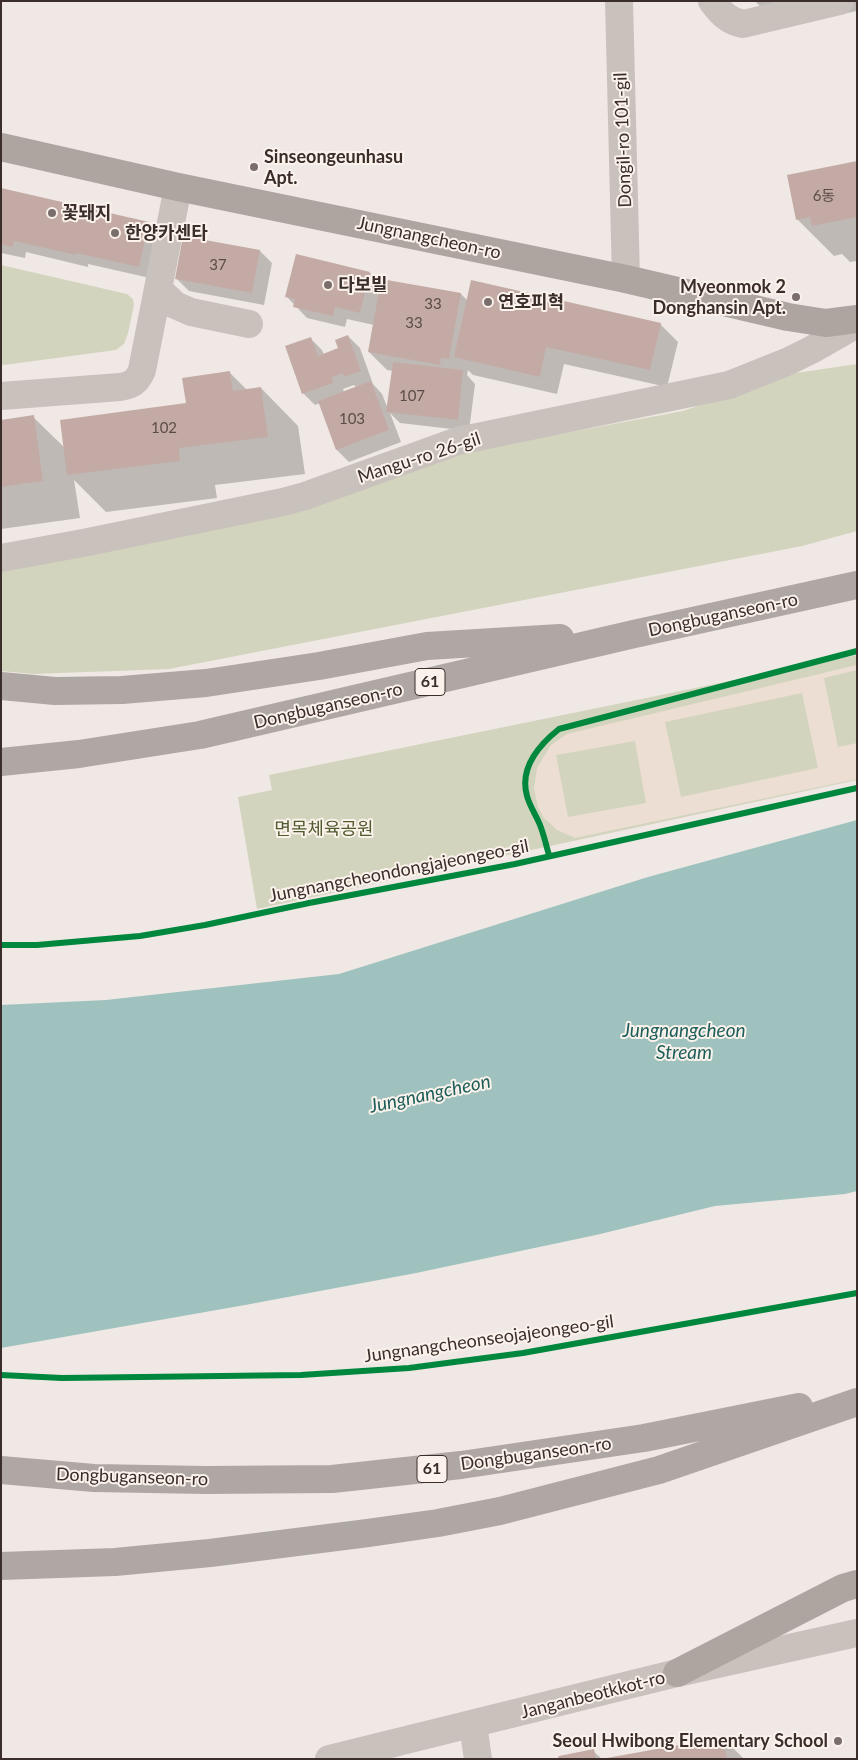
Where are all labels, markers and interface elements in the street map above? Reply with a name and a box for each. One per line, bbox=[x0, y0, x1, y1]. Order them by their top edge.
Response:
street label: Dongil-ro 101-gil bbox=[610, 72, 636, 208]
place label: Sinseongeunhasu Apt. bbox=[264, 146, 403, 188]
marker: Sinseongeunhasu Apt. bbox=[248, 161, 260, 173]
house number: 6동 bbox=[813, 187, 835, 205]
place label: 꽃돼지 bbox=[62, 202, 112, 224]
marker: 꽃돼지 bbox=[46, 207, 58, 219]
street label: Jungnangcheon-ro bbox=[355, 212, 503, 264]
place label: 한양카센타 bbox=[125, 222, 208, 244]
marker: 한양카센타 bbox=[109, 227, 121, 239]
house number: 37 bbox=[209, 256, 227, 274]
place label: 다보빌 bbox=[338, 274, 388, 296]
place label: Myeonmok 2 Donghansin Apt. bbox=[652, 276, 786, 318]
marker: 다보빌 bbox=[322, 279, 334, 291]
place label: 연호피혁 bbox=[498, 291, 564, 313]
marker: Myeonmok 2 Donghansin Apt. bbox=[790, 291, 802, 303]
house number: 33 bbox=[424, 295, 442, 313]
marker: 연호피혁 bbox=[482, 296, 494, 308]
house number: 33 bbox=[405, 314, 423, 332]
house number: 107 bbox=[399, 387, 425, 405]
house number: 103 bbox=[339, 410, 365, 428]
house number: 102 bbox=[151, 419, 177, 437]
street label: Mangu-ro 26-gil bbox=[355, 428, 483, 488]
street label: Dongbuganseon-ro bbox=[646, 589, 800, 641]
road number: 61 bbox=[415, 669, 445, 696]
street label: Dongbuganseon-ro bbox=[251, 678, 405, 734]
park label: 면목체육공원 bbox=[274, 818, 374, 840]
street label: Jungnangcheondongjajeongeo-gil bbox=[267, 835, 531, 907]
water label: Jungnangcheon Stream bbox=[622, 1020, 746, 1064]
water label: Jungnangcheon bbox=[367, 1070, 493, 1118]
street label: Jungnangcheonseojajeongeo-gil bbox=[363, 1311, 615, 1367]
street label: Dongbuganseon-ro bbox=[459, 1433, 613, 1475]
road number: 61 bbox=[417, 1456, 447, 1482]
street label: Dongbuganseon-ro bbox=[56, 1464, 208, 1490]
street label: Janganbeotkkot-ro bbox=[519, 1667, 667, 1723]
place label: Seoul Hwibong Elementary School bbox=[553, 1730, 828, 1752]
marker: Seoul Hwibong Elementary School bbox=[832, 1735, 844, 1747]

